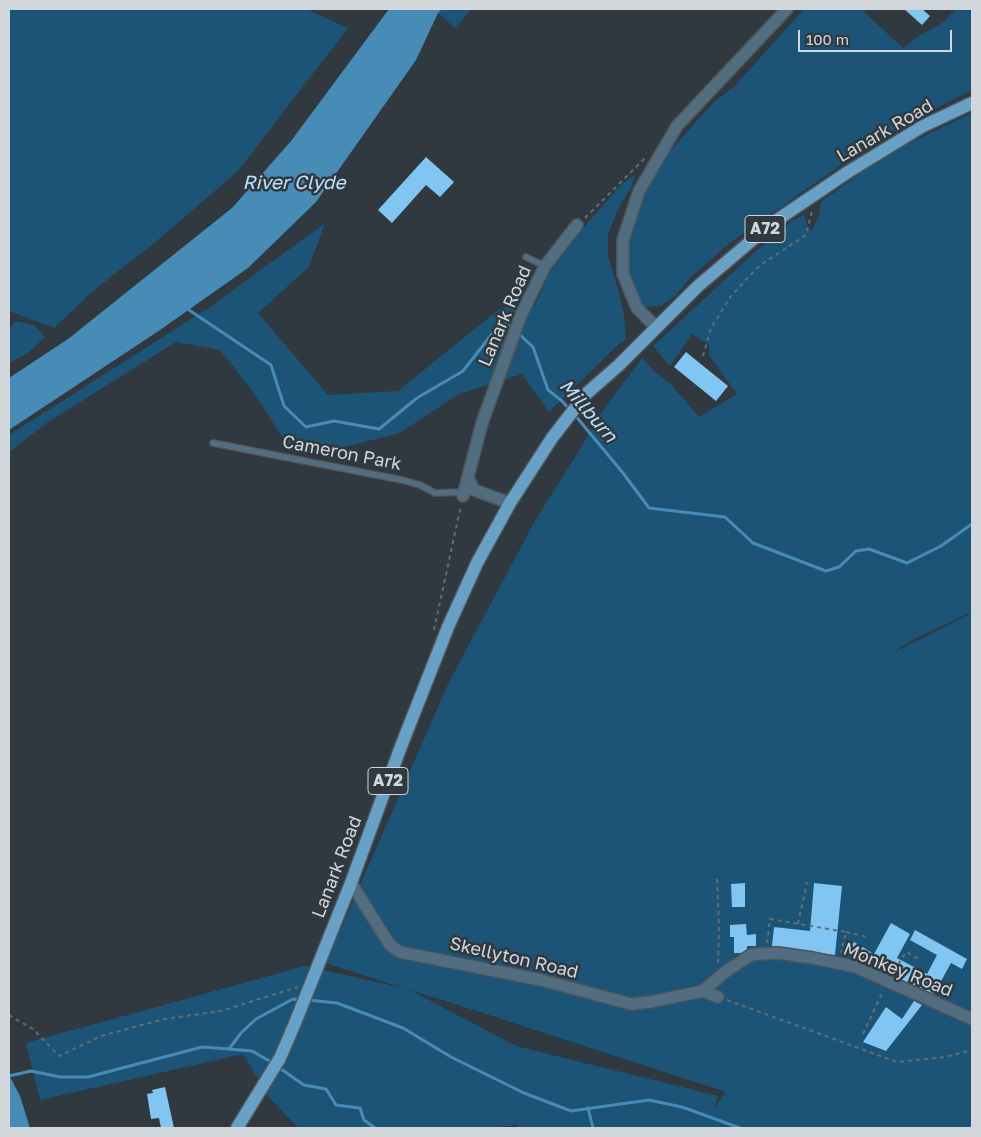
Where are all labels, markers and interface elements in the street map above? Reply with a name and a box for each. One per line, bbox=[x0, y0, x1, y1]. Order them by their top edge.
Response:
scale bar bbox=[801, 20, 955, 52]
text: 100 m bbox=[806, 30, 849, 48]
street label: Lanark Road bbox=[833, 95, 937, 167]
water label: River Clyde bbox=[242, 172, 346, 194]
road number: A72 bbox=[745, 215, 785, 242]
street label: Lanark Road bbox=[474, 262, 536, 370]
water label: Millburn bbox=[555, 375, 621, 447]
street label: Cameron Park bbox=[281, 431, 403, 475]
road number: A72 bbox=[368, 768, 408, 794]
street label: Lanark Road bbox=[308, 813, 366, 921]
street label: Skellyton Road bbox=[448, 933, 580, 983]
street label: Monkey Road bbox=[840, 938, 956, 1002]

